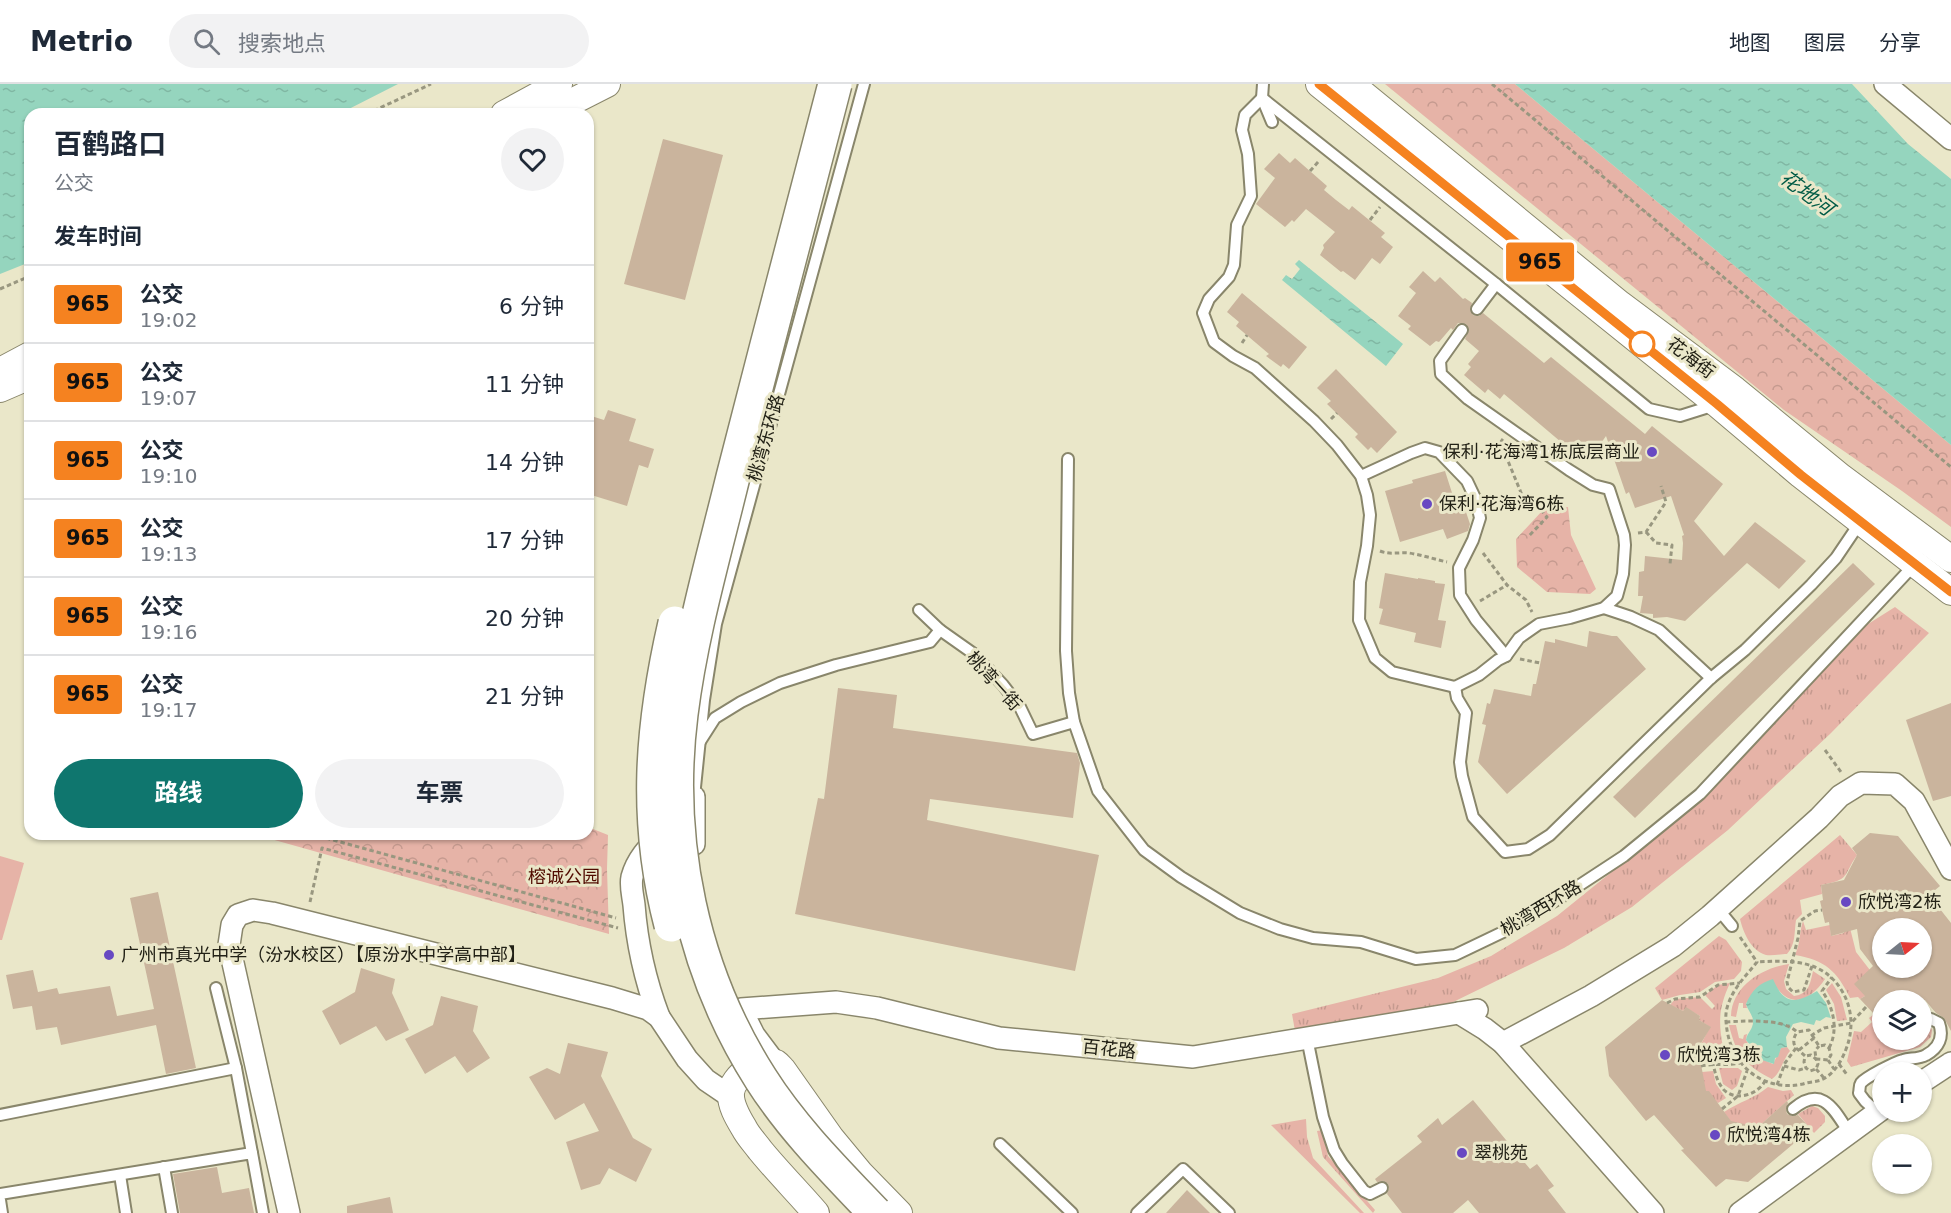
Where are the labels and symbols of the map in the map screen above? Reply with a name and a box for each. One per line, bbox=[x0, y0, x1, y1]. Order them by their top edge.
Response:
water label: 花地河 bbox=[1776, 165, 1841, 223]
line badge: 965 bbox=[1506, 242, 1574, 282]
unlabelled marker bbox=[1629, 331, 1655, 357]
street label: 花海街 bbox=[1663, 333, 1719, 382]
street label: 桃湾东环路 bbox=[743, 392, 788, 484]
place label: 保利·花海湾1栋底层商业 bbox=[1443, 441, 1640, 462]
marker: 保利·花海湾1栋底层商业 bbox=[1645, 445, 1659, 459]
place label: 保利·花海湾6栋 bbox=[1439, 493, 1564, 514]
marker: 保利·花海湾6栋 bbox=[1420, 497, 1434, 511]
street label: 桃湾一街 bbox=[962, 647, 1026, 714]
park label: 榕诚公园 bbox=[528, 866, 600, 887]
street label: 桃湾西环路 bbox=[1497, 875, 1585, 940]
place label: 欣悦湾2栋 bbox=[1858, 891, 1941, 912]
marker: 欣悦湾2栋 bbox=[1839, 895, 1853, 909]
north arrow bbox=[1872, 918, 1932, 978]
place label: 广州市真光中学（汾水校区）【原汾水中学高中部】 bbox=[121, 944, 526, 965]
marker: 广州市真光中学（汾水校区）【原汾水中学高中部】 bbox=[102, 948, 116, 962]
street label: 百花路 bbox=[1081, 1035, 1137, 1062]
place label: 欣悦湾3栋 bbox=[1677, 1044, 1760, 1065]
marker: 欣悦湾3栋 bbox=[1658, 1048, 1672, 1062]
place label: 欣悦湾4栋 bbox=[1727, 1124, 1810, 1145]
marker: 欣悦湾4栋 bbox=[1708, 1128, 1722, 1142]
place label: 翠桃苑 bbox=[1474, 1142, 1528, 1163]
marker: 翠桃苑 bbox=[1455, 1146, 1469, 1160]

